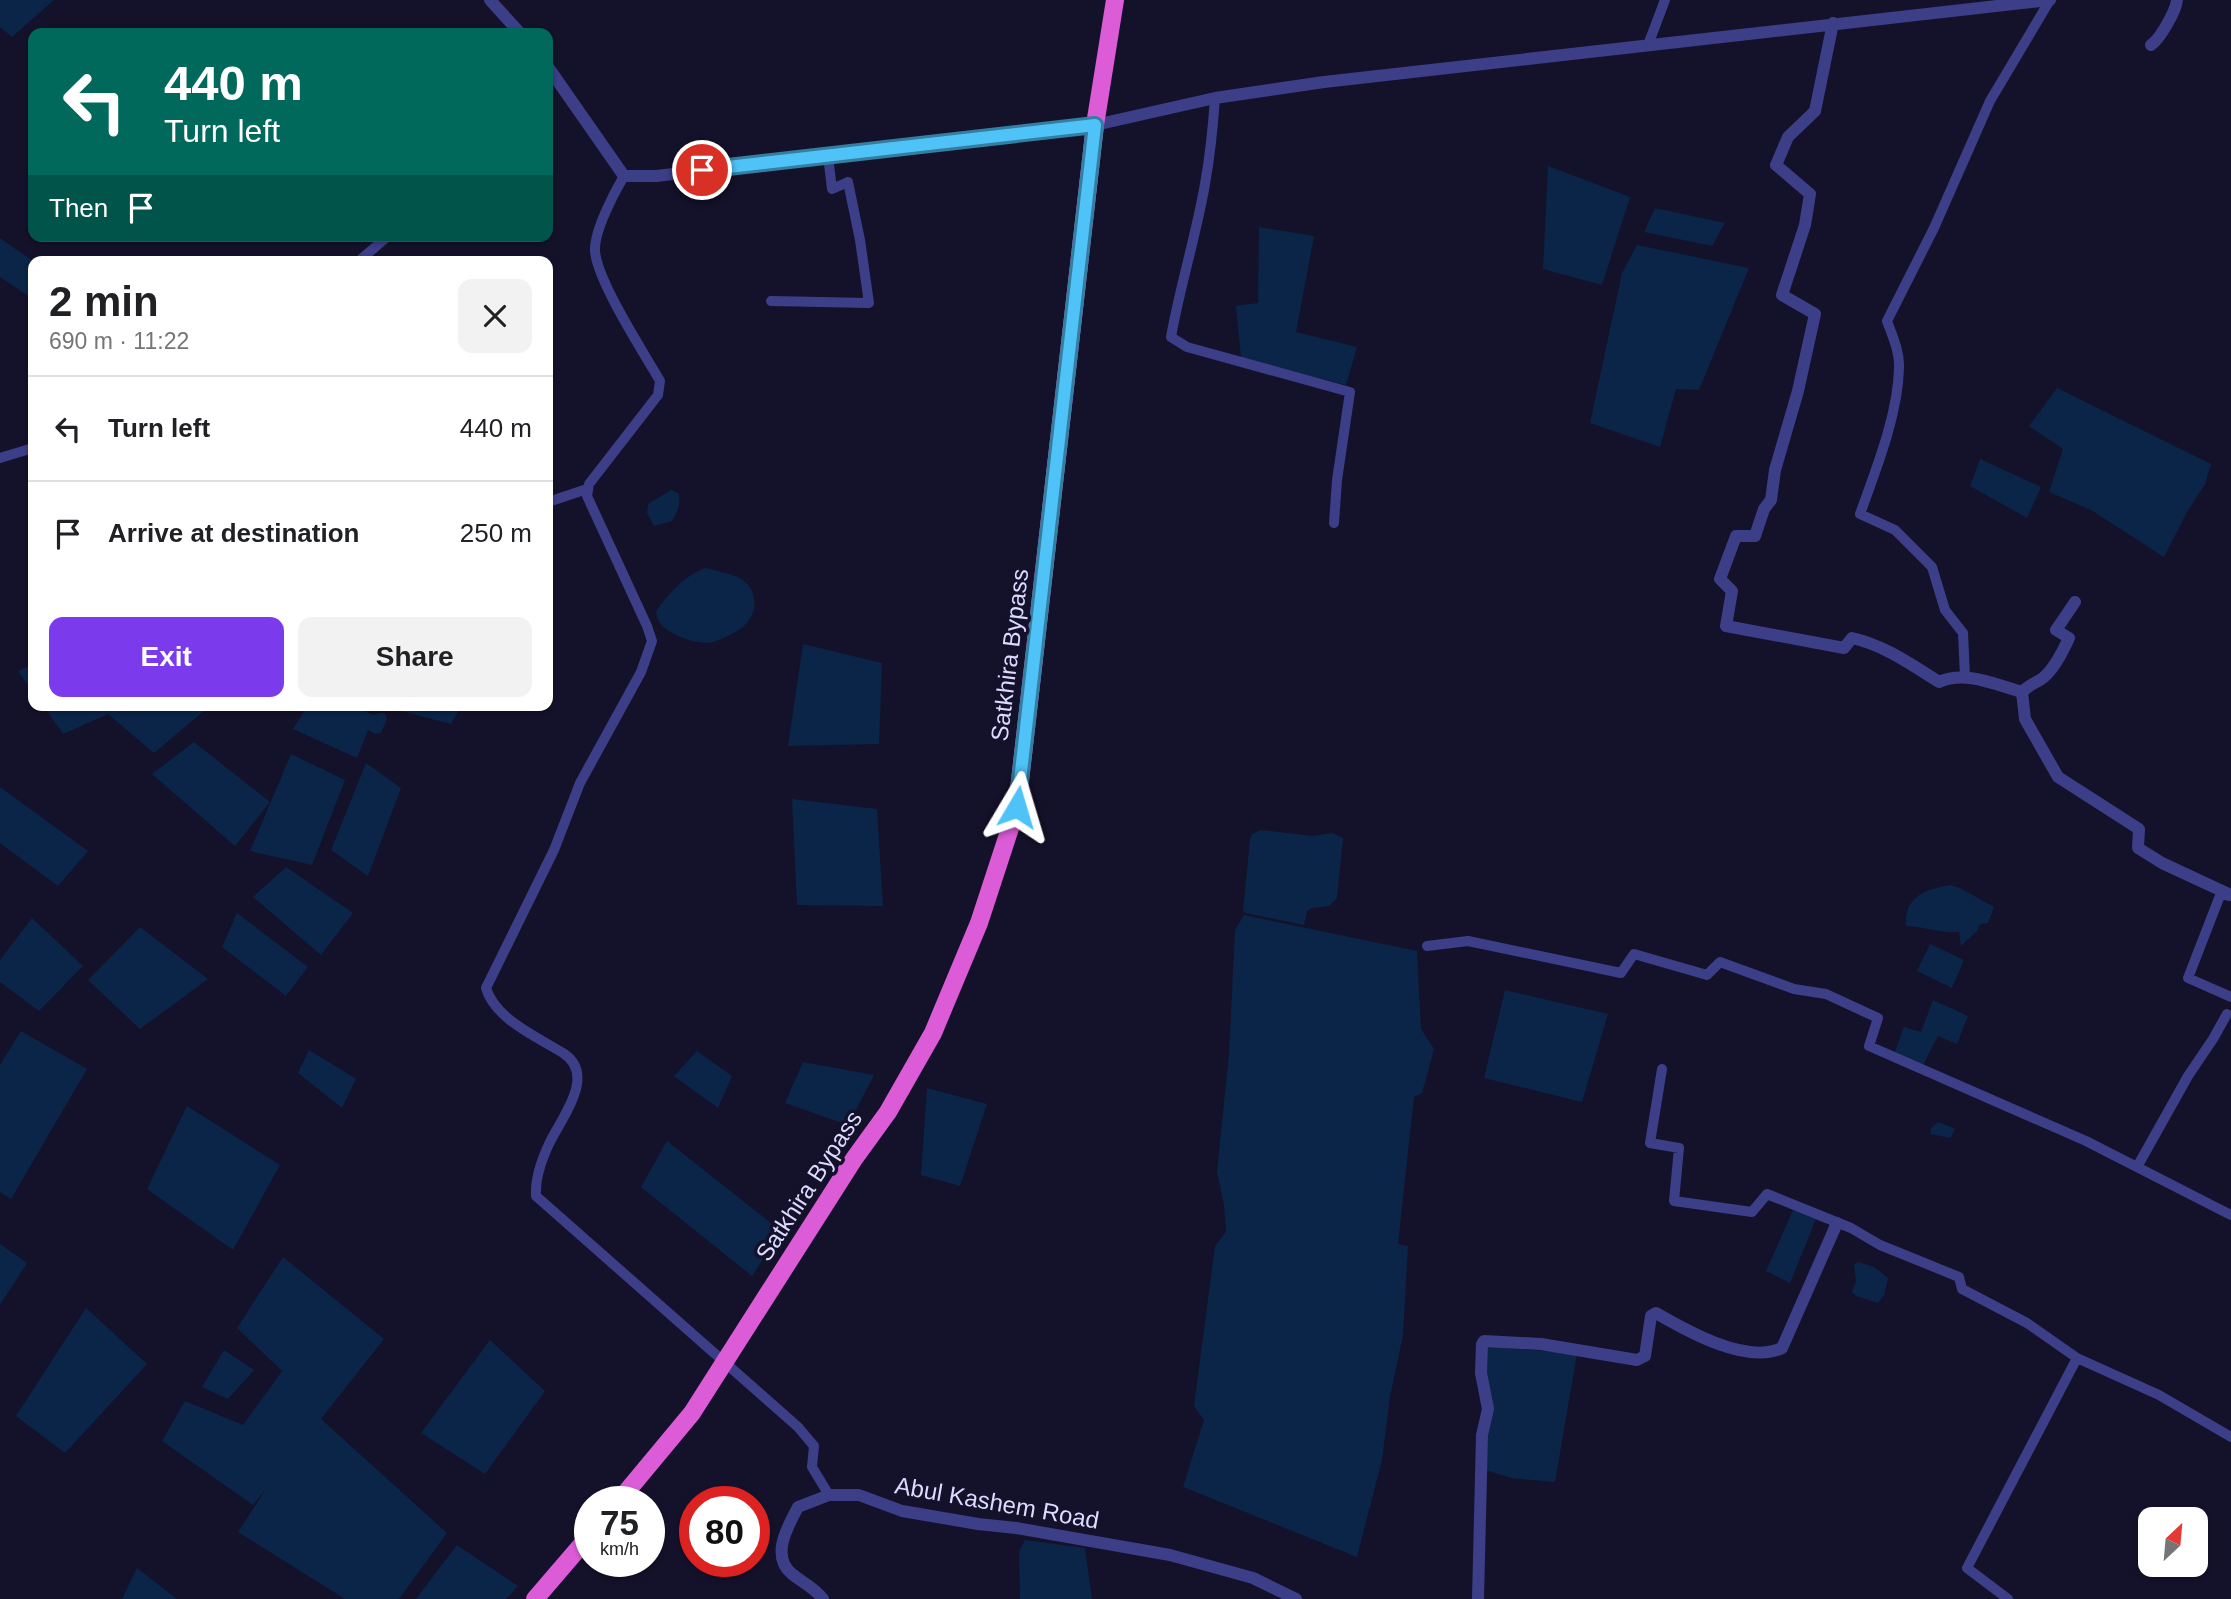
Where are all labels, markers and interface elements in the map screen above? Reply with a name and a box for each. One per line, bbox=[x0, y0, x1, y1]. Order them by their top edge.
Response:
icon: left bbox=[49, 56, 140, 147]
text: 440 m bbox=[164, 56, 303, 110]
text: Turn left bbox=[164, 113, 280, 149]
pin bbox=[672, 140, 732, 200]
icon: arrive bbox=[683, 151, 721, 189]
icon: arrive bbox=[122, 189, 160, 227]
text: Then bbox=[49, 193, 108, 223]
text: 2 min bbox=[49, 278, 159, 325]
button: close bbox=[458, 279, 532, 353]
text: 690 m · 11:22 bbox=[49, 328, 189, 354]
icon: left bbox=[49, 410, 87, 448]
text: Turn left bbox=[108, 413, 210, 443]
text: 440 m bbox=[460, 413, 532, 443]
icon: arrive bbox=[49, 515, 87, 553]
text: Arrive at destination bbox=[108, 518, 359, 548]
text: 250 m bbox=[460, 518, 532, 548]
street label: Satkhira Bypass bbox=[986, 567, 1033, 743]
button: Exit bbox=[49, 617, 284, 697]
button: Share bbox=[298, 617, 532, 697]
position arrow bbox=[980, 770, 1054, 844]
street label: Satkhira Bypass bbox=[750, 1106, 867, 1266]
street label: Abul Kashem Road bbox=[893, 1471, 1101, 1534]
speed limit sign: 80 bbox=[679, 1486, 770, 1577]
text: 75 bbox=[600, 1503, 639, 1542]
north arrow bbox=[2138, 1507, 2208, 1577]
map controls bbox=[2138, 1507, 2208, 1577]
text: km/h bbox=[600, 1539, 639, 1559]

